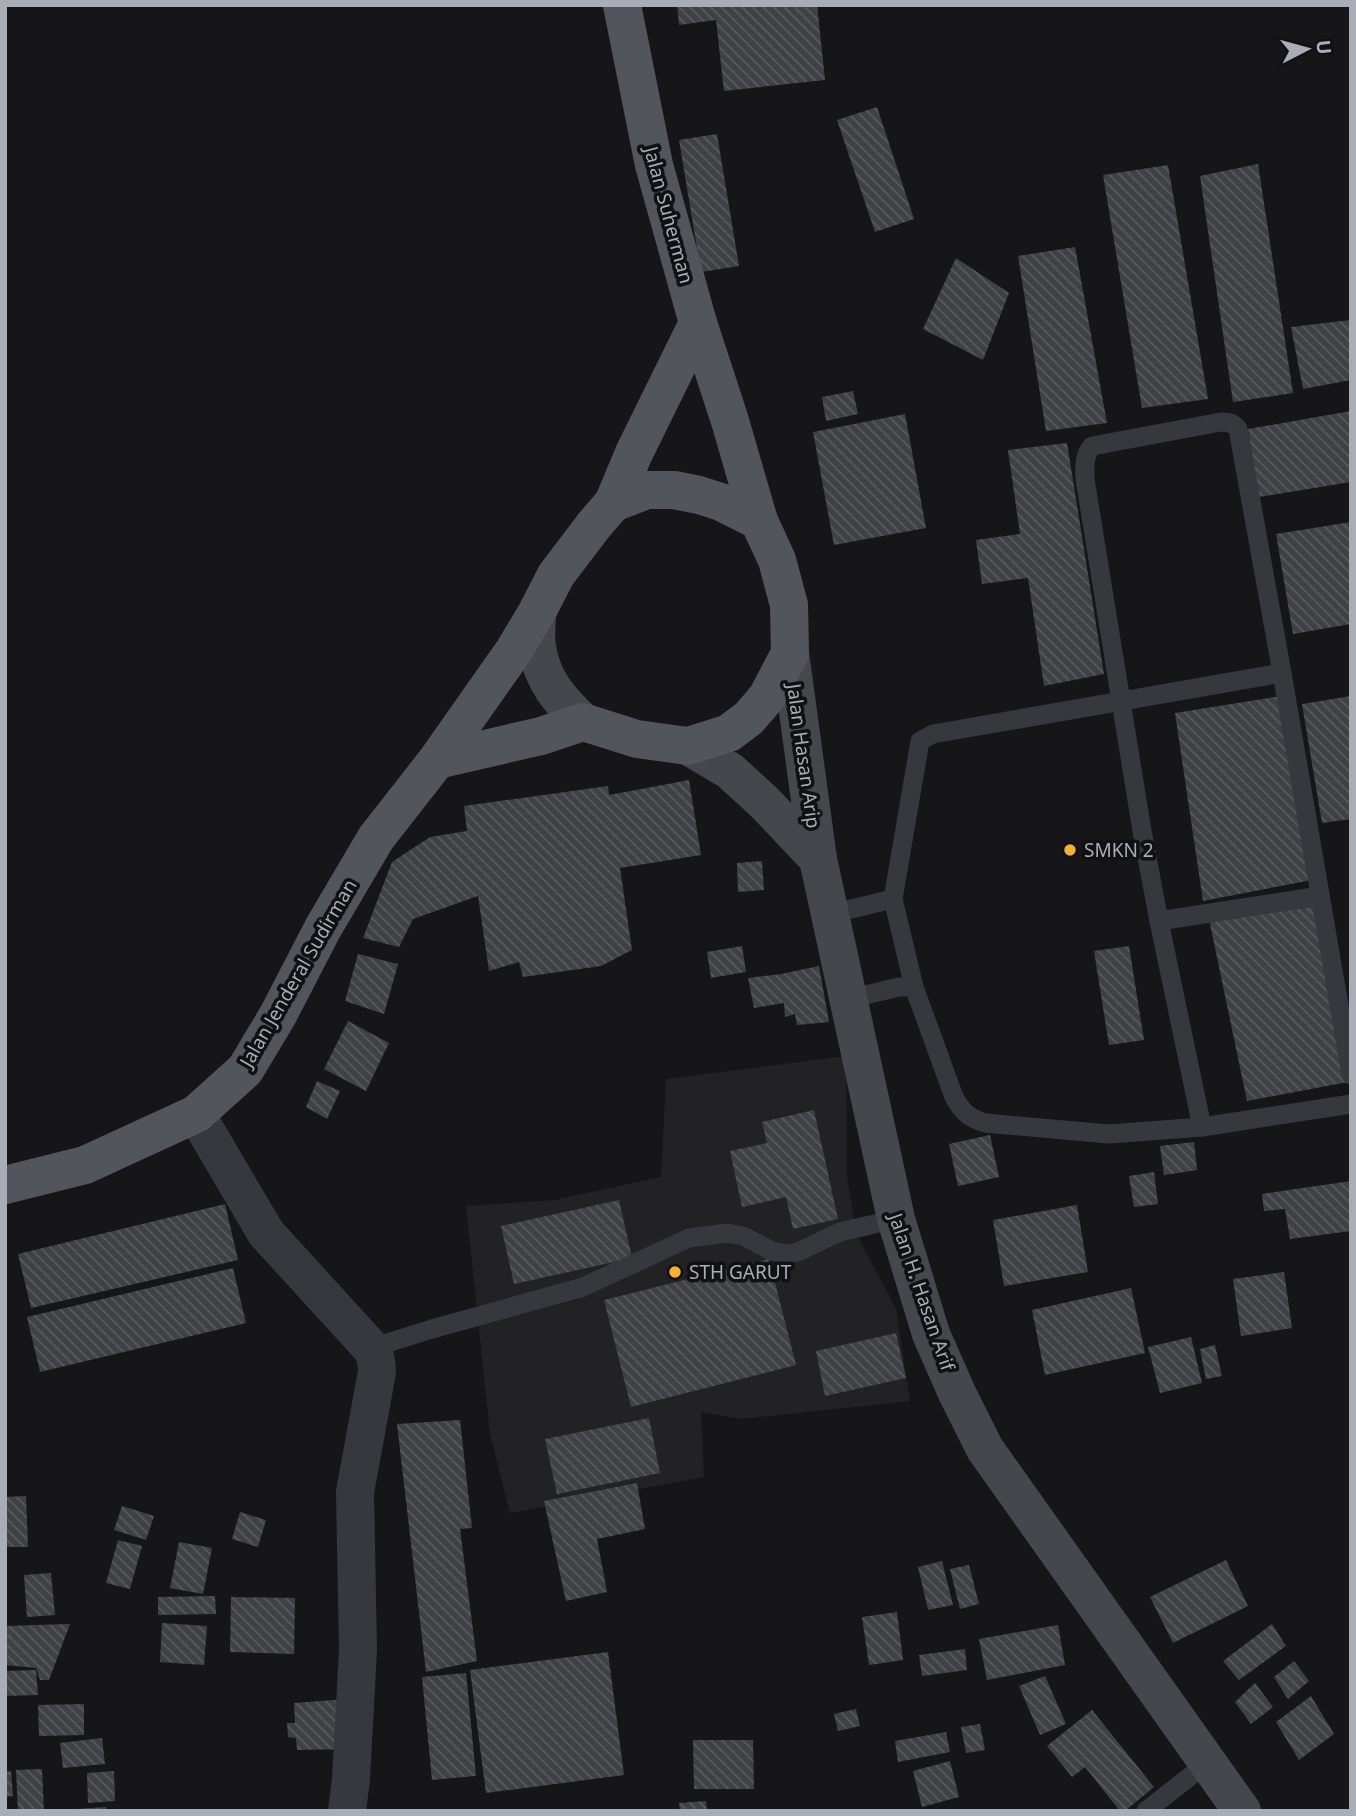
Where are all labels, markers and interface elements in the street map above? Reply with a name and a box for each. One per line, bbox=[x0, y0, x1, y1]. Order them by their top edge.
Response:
north arrow bbox=[1272, 14, 1342, 84]
text: U bbox=[1310, 39, 1338, 56]
street label: Jalan Suherman bbox=[638, 142, 700, 286]
street label: Jalan Hasan Arip bbox=[781, 680, 827, 830]
place label: SMKN 2 bbox=[1084, 837, 1154, 863]
marker: SMKN 2 bbox=[1062, 842, 1078, 858]
street label: Jalan Jenderal Sudirman bbox=[233, 874, 362, 1073]
street label: Jalan H. Hasan Arif bbox=[882, 1208, 962, 1376]
place label: STH GARUT bbox=[689, 1259, 792, 1285]
marker: STH GARUT bbox=[667, 1264, 683, 1280]

